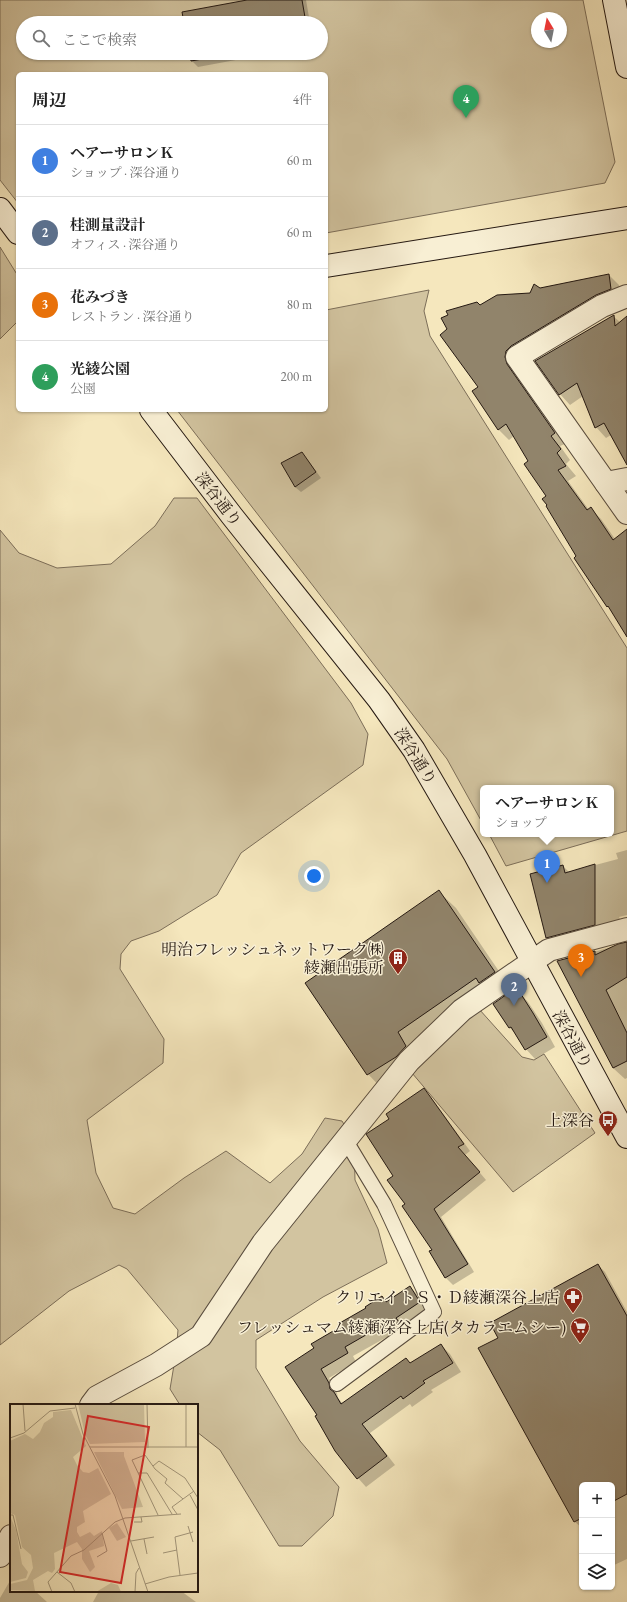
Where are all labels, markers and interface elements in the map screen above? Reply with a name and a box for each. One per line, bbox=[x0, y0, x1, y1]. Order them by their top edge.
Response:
north arrow bbox=[531, 12, 567, 48]
search box bbox=[16, 16, 328, 60]
icon: search bbox=[30, 27, 52, 49]
text: ここで検索 bbox=[62, 30, 137, 49]
pin: 4 bbox=[453, 85, 479, 118]
text: 周辺 bbox=[32, 89, 66, 111]
text: 4件 bbox=[293, 91, 312, 108]
text: ヘアーサロンＫ bbox=[70, 143, 174, 162]
text: 1 bbox=[42, 152, 48, 169]
text: 60 m bbox=[287, 152, 312, 169]
text: ショップ · 深谷通り bbox=[70, 164, 182, 181]
text: 桂測量設計 bbox=[70, 215, 145, 234]
text: 2 bbox=[42, 224, 48, 241]
text: 60 m bbox=[287, 224, 312, 241]
text: オフィス · 深谷通り bbox=[70, 236, 180, 253]
text: 花みづき bbox=[70, 287, 130, 306]
text: 3 bbox=[42, 296, 48, 313]
text: 80 m bbox=[287, 296, 312, 313]
text: レストラン · 深谷通り bbox=[70, 308, 194, 325]
text: 光綾公園 bbox=[70, 359, 130, 378]
text: 4 bbox=[42, 368, 48, 385]
text: 200 m bbox=[281, 368, 312, 385]
text: 公園 bbox=[70, 380, 96, 397]
street label: 深谷通り bbox=[191, 468, 247, 531]
street label: 深谷通り bbox=[390, 724, 441, 789]
popup bbox=[480, 785, 614, 837]
text: ヘアーサロンＫ bbox=[495, 793, 599, 812]
text: ショップ bbox=[495, 814, 547, 831]
pin: 1 bbox=[534, 850, 560, 883]
your location bbox=[304, 866, 324, 886]
place label: 明治フレッシュネットワーク㈱ 綾瀬出張所 bbox=[161, 939, 384, 978]
pin: 3 bbox=[568, 944, 594, 977]
building icon: 明治フレッシュネットワーク㈱ 綾瀬出張所 bbox=[387, 947, 409, 975]
pin: 2 bbox=[501, 973, 527, 1006]
street label: 深谷通り bbox=[548, 1006, 597, 1072]
bus stop icon: 上深谷 bbox=[597, 1109, 619, 1137]
place label: 上深谷 bbox=[546, 1110, 594, 1131]
pharmacy icon: クリエイトＳ・Ｄ綾瀬深谷上店 bbox=[562, 1286, 584, 1314]
place label: クリエイトＳ・Ｄ綾瀬深谷上店 bbox=[335, 1287, 559, 1308]
supermarket icon: フレッシュマム綾瀬深谷上店(タカラエムシー) bbox=[569, 1316, 591, 1344]
place label: フレッシュマム綾瀬深谷上店(タカラエムシー) bbox=[237, 1317, 566, 1338]
inset map bbox=[10, 1404, 198, 1592]
map controls bbox=[579, 1482, 615, 1590]
button: + bbox=[579, 1482, 615, 1518]
button: − bbox=[579, 1518, 615, 1554]
button: layers bbox=[579, 1554, 615, 1590]

